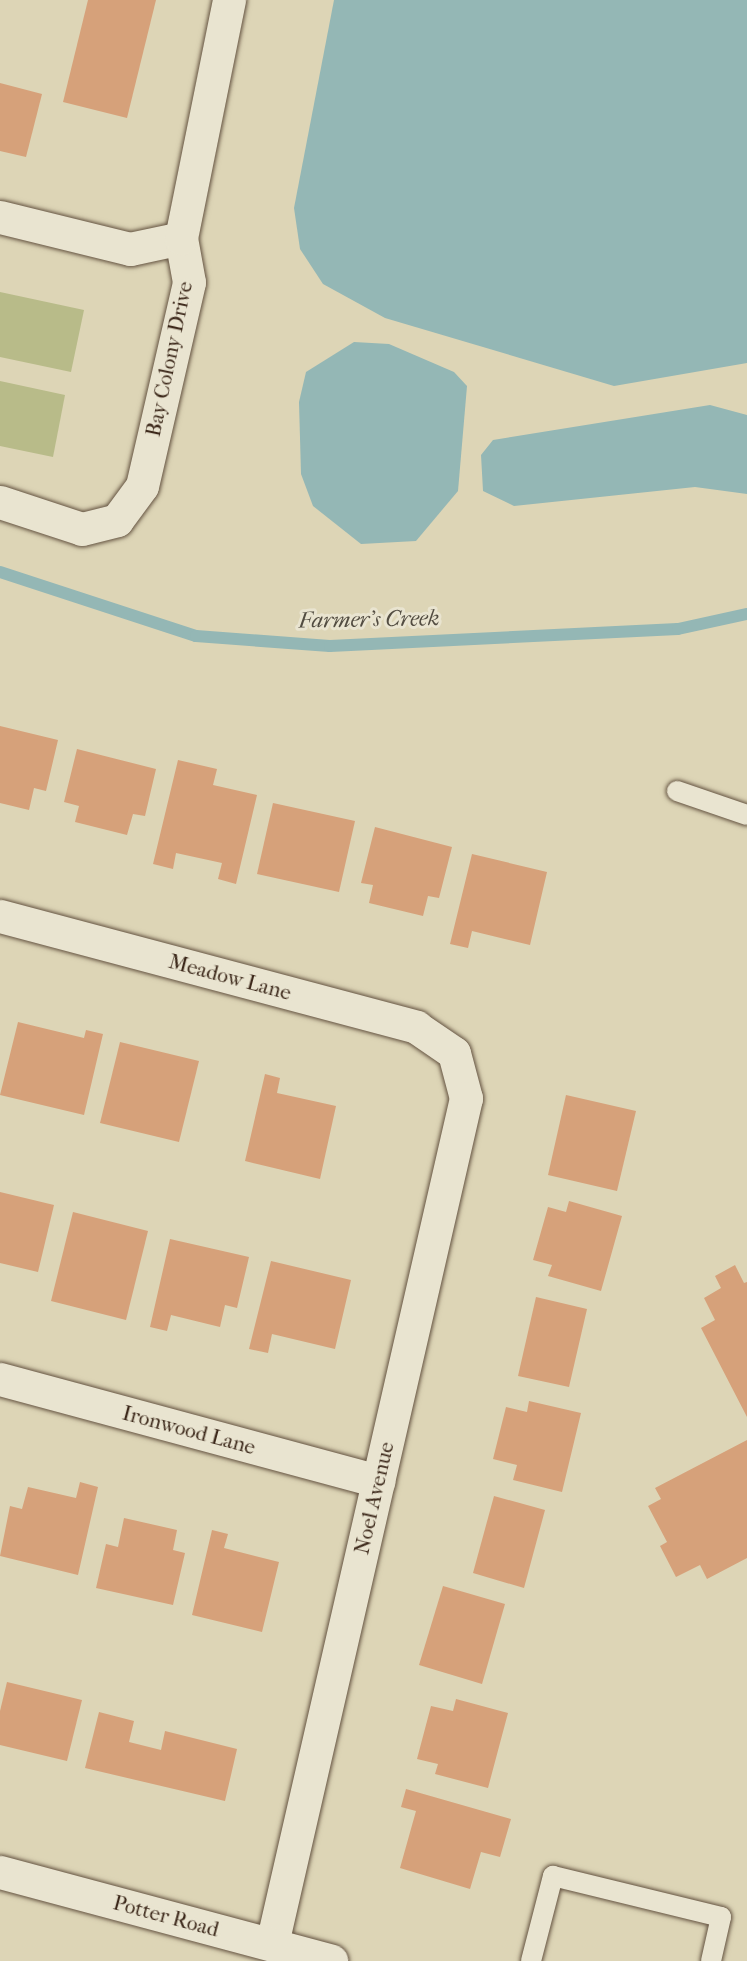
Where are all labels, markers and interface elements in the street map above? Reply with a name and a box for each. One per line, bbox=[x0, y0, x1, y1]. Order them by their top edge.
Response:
street label: Bay Colony Drive bbox=[140, 279, 198, 439]
water label: Farmer's Creek bbox=[298, 606, 440, 634]
street label: Meadow Lane bbox=[166, 949, 294, 1005]
street label: Ironwood Lane bbox=[120, 1400, 258, 1460]
street label: Noel Avenue bbox=[349, 1439, 399, 1557]
street label: Potter Road bbox=[110, 1890, 222, 1942]

